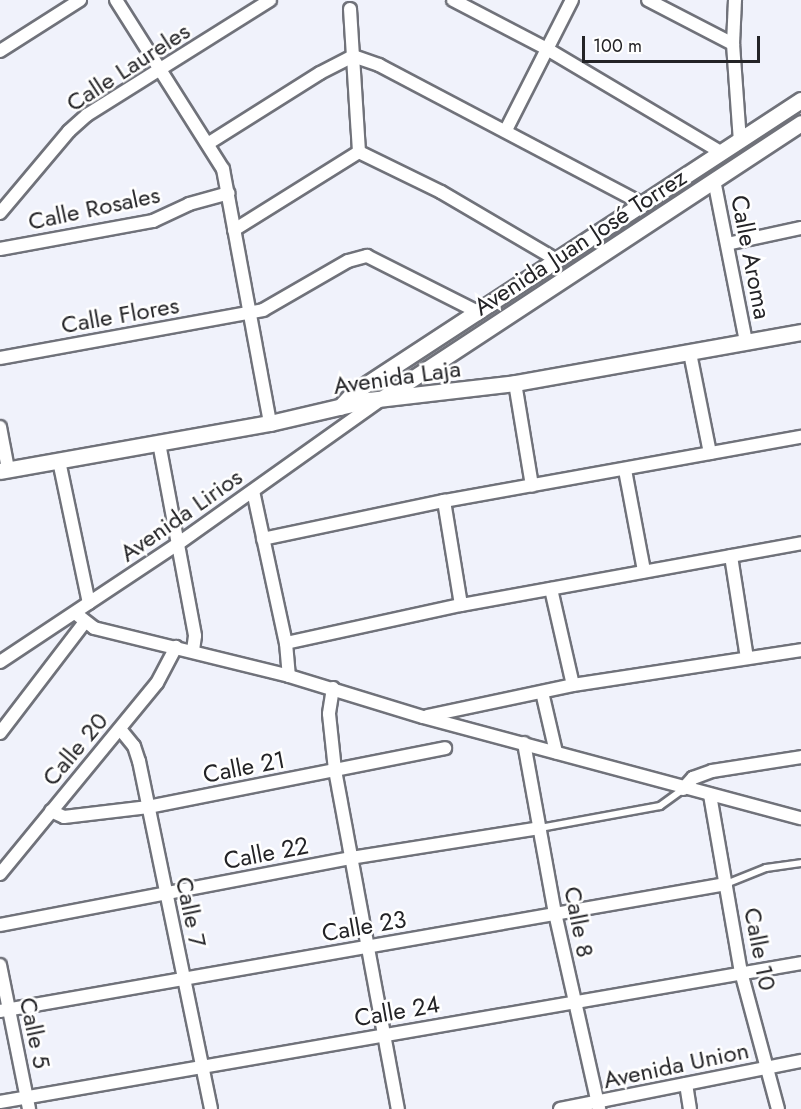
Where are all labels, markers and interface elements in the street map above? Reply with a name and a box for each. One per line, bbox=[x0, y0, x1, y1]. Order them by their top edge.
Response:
street label: Calle Laureles bbox=[61, 16, 195, 118]
scale bar bbox=[585, 24, 764, 62]
text: 100 m bbox=[593, 33, 642, 59]
street label: Avenida Juan José Torrez bbox=[468, 163, 692, 321]
street label: Calle Rosales bbox=[26, 180, 162, 236]
street label: Calle Aroma bbox=[725, 193, 777, 321]
street label: Calle Flores bbox=[59, 290, 181, 340]
street label: Avenida Laja bbox=[331, 354, 463, 400]
street label: Avenida Lirios bbox=[114, 462, 248, 568]
street label: Calle 20 bbox=[36, 707, 114, 791]
street label: Calle 21 bbox=[200, 745, 288, 789]
street label: Calle 22 bbox=[221, 831, 311, 875]
street label: Calle 7 bbox=[170, 874, 212, 950]
street label: Calle 8 bbox=[558, 884, 600, 960]
street label: Calle 23 bbox=[319, 904, 409, 948]
street label: Calle 10 bbox=[738, 905, 782, 993]
street label: Calle 24 bbox=[352, 989, 442, 1033]
street label: Calle 5 bbox=[13, 995, 57, 1071]
street label: Avenida Union bbox=[601, 1036, 751, 1094]

